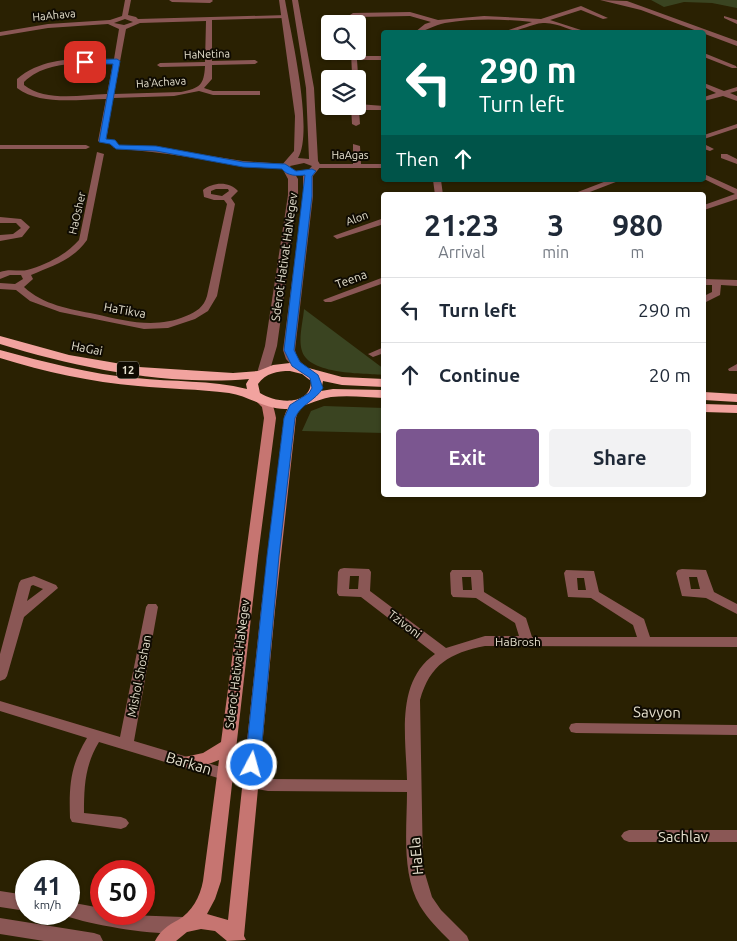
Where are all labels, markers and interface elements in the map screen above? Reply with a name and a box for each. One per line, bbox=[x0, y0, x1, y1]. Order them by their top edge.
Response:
street label: HaAhava bbox=[32, 7, 76, 23]
map controls bbox=[321, 15, 366, 115]
button: search bbox=[321, 15, 366, 60]
pin bbox=[64, 41, 106, 83]
street label: HaNetina bbox=[184, 47, 230, 61]
icon: arrive bbox=[71, 48, 99, 76]
icon: left bbox=[396, 50, 461, 115]
text: 290 m bbox=[479, 50, 577, 90]
button: layers bbox=[321, 70, 366, 115]
street label: Ha'Achava bbox=[136, 74, 186, 90]
text: Turn left bbox=[479, 91, 564, 116]
icon: ahead bbox=[449, 145, 477, 173]
text: Then bbox=[396, 148, 439, 170]
street label: HaAgas bbox=[331, 149, 369, 161]
street label: HaOsher bbox=[66, 190, 88, 235]
street label: Sderot Hativat HaNegev bbox=[269, 192, 299, 322]
text: 21:23 bbox=[424, 208, 499, 242]
text: 3 bbox=[547, 208, 564, 242]
text: 980 bbox=[612, 208, 663, 242]
street label: Alon bbox=[344, 209, 370, 227]
text: Arrival bbox=[438, 243, 485, 261]
text: min bbox=[542, 243, 569, 261]
text: m bbox=[631, 243, 644, 261]
street label: Teena bbox=[334, 267, 368, 291]
icon: left bbox=[396, 296, 424, 324]
text: Turn left bbox=[439, 299, 517, 321]
text: 290 m bbox=[638, 299, 691, 321]
street label: HaTikva bbox=[103, 300, 147, 320]
street label: HaGai bbox=[70, 339, 104, 357]
icon: ahead bbox=[396, 361, 424, 389]
road number: 12 bbox=[117, 362, 139, 378]
text: Continue bbox=[439, 364, 520, 386]
text: 20 m bbox=[649, 364, 691, 386]
button: Exit bbox=[396, 429, 539, 487]
button: Share bbox=[549, 429, 691, 487]
street label: Sderot Hativat HaNegev bbox=[223, 599, 251, 729]
street label: Tzivoni bbox=[386, 608, 424, 640]
street label: Mishol Shoshan bbox=[125, 634, 153, 718]
street label: HaBrosh bbox=[495, 635, 541, 648]
street label: Savyon bbox=[633, 703, 681, 721]
position arrow bbox=[225, 738, 277, 790]
street label: Barkan bbox=[164, 748, 214, 778]
street label: Sachlav bbox=[658, 828, 709, 845]
street label: HaEla bbox=[406, 836, 426, 876]
speed limit sign: 50 bbox=[90, 860, 155, 925]
text: 41 bbox=[33, 872, 62, 900]
text: km/h bbox=[34, 898, 61, 911]

